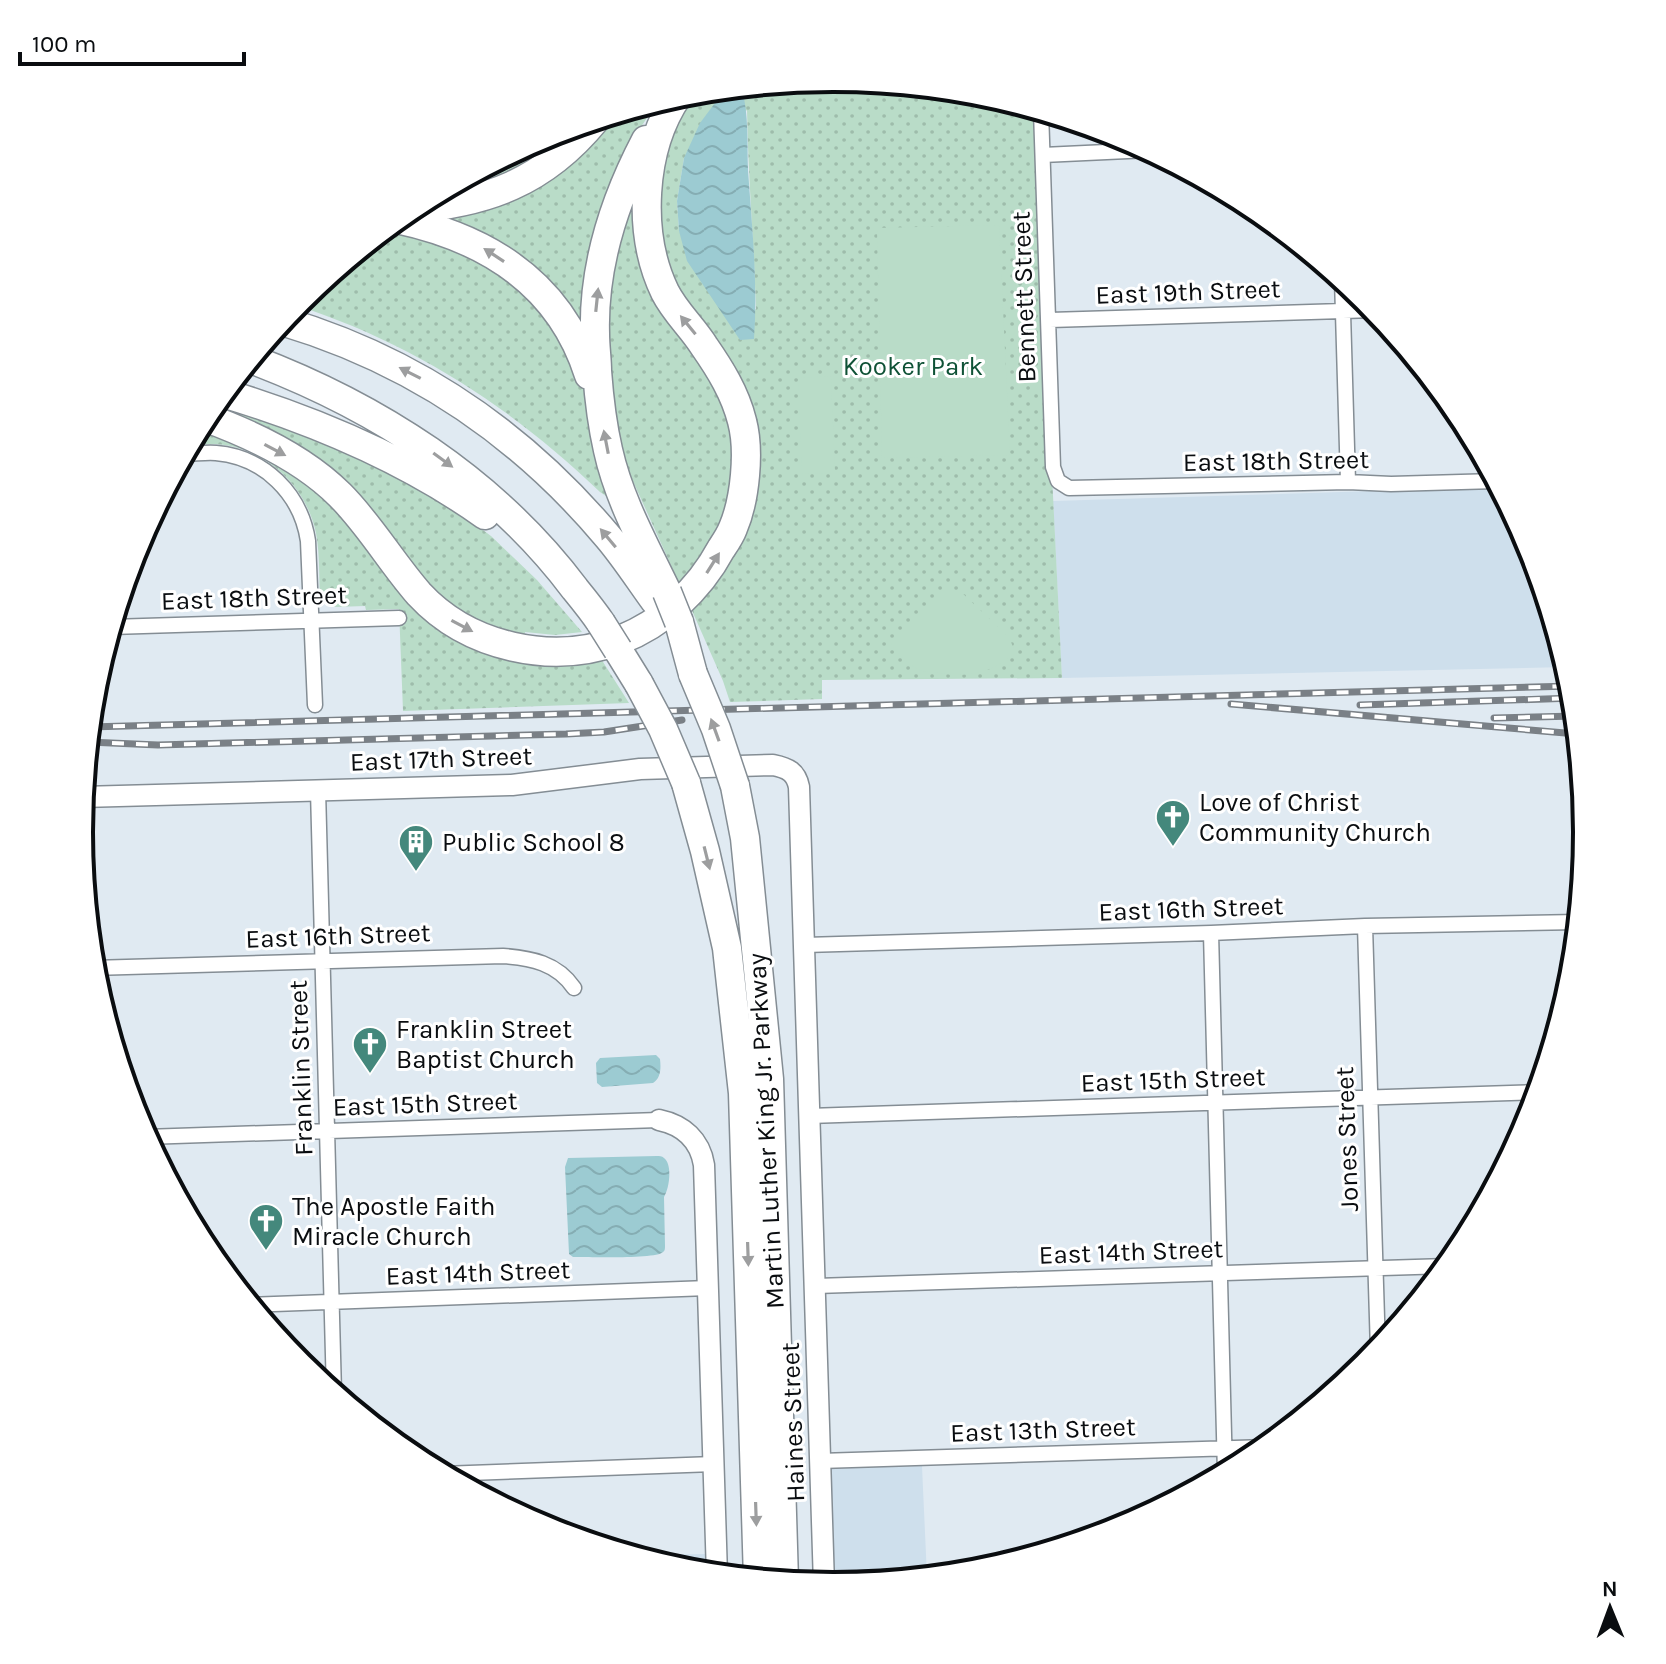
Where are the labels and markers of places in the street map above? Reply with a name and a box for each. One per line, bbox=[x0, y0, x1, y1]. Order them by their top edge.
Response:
place label: Love of Christ Community Church bbox=[1199, 787, 1431, 848]
church icon: Love of Christ Community Church bbox=[1154, 798, 1192, 848]
building icon: Public School 8 bbox=[397, 823, 435, 873]
place label: Public School 8 bbox=[442, 827, 625, 858]
place label: Franklin Street Baptist Church bbox=[396, 1014, 575, 1075]
church icon: Franklin Street Baptist Church bbox=[351, 1025, 389, 1075]
place label: The Apostle Faith Miracle Church bbox=[292, 1191, 495, 1252]
church icon: The Apostle Faith Miracle Church bbox=[247, 1202, 285, 1252]

